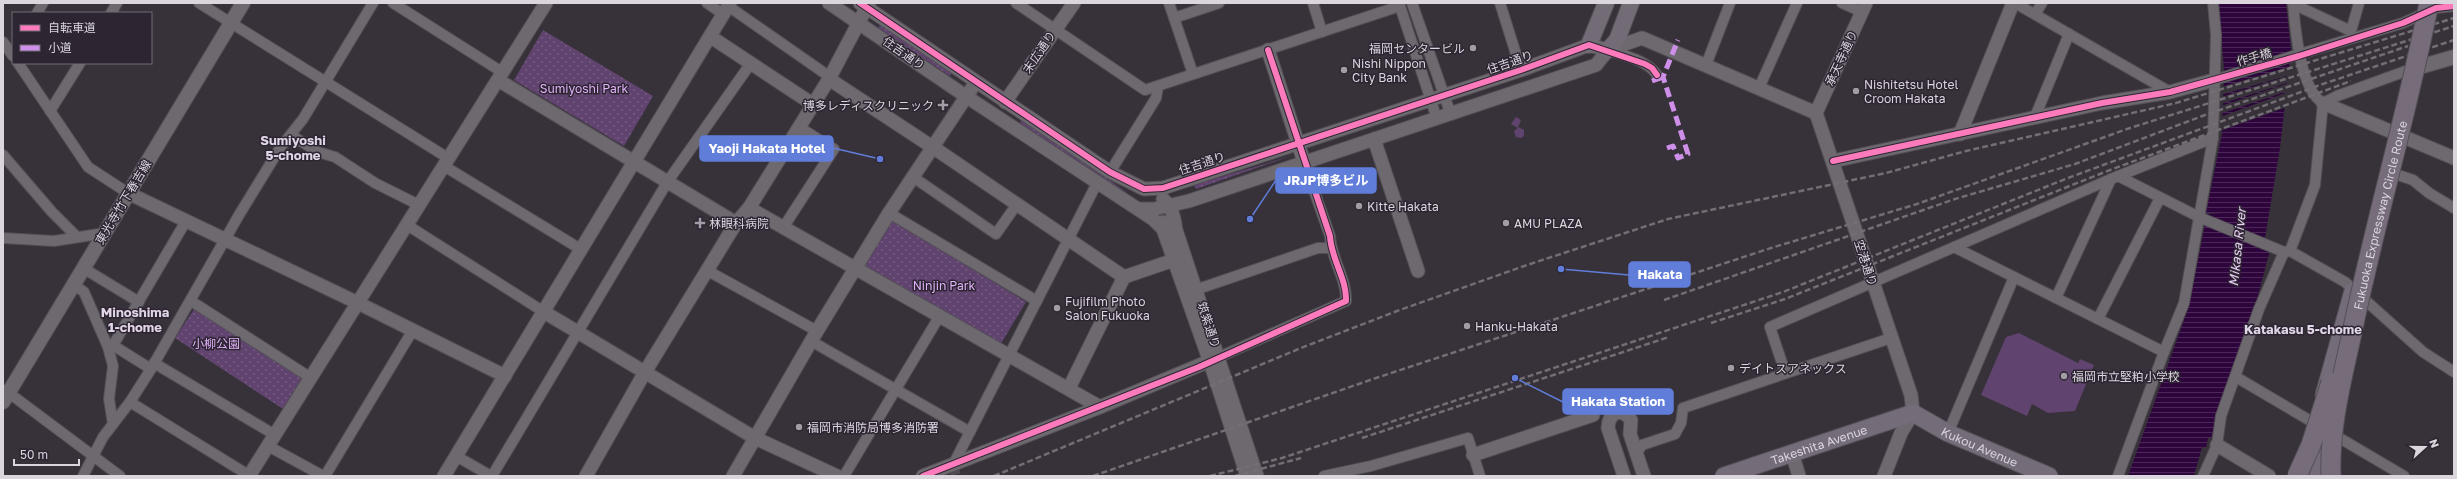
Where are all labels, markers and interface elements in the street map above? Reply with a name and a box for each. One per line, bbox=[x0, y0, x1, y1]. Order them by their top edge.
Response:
legend bbox=[12, 12, 152, 64]
text: 自転車道 bbox=[48, 20, 96, 35]
street label: 末広通り bbox=[1019, 28, 1059, 76]
street label: 承天寺通り bbox=[1822, 28, 1860, 88]
street label: 住吉通り bbox=[880, 33, 928, 73]
text: 小道 bbox=[48, 40, 72, 55]
place label: 福岡センタービル bbox=[1369, 41, 1465, 56]
marker: 福岡センタービル bbox=[1468, 43, 1478, 53]
street label: 作手橋 bbox=[2235, 45, 2273, 69]
street label: 住吉通り bbox=[1485, 47, 1535, 77]
place label: Nishi Nippon City Bank bbox=[1352, 56, 1426, 85]
marker: Nishi Nippon City Bank bbox=[1339, 65, 1349, 75]
place label: Nishitetsu Hotel Croom Hakata bbox=[1864, 77, 1959, 106]
park label: Sumiyoshi Park bbox=[540, 81, 628, 96]
marker: Nishitetsu Hotel Croom Hakata bbox=[1851, 86, 1861, 96]
place label: 博多レディスクリニック bbox=[803, 98, 934, 113]
marker: 博多レディスクリニック bbox=[937, 99, 949, 111]
street label: Fukuoka Expressway Circle Route bbox=[2350, 119, 2410, 311]
district label: Sumiyoshi 5-chome bbox=[260, 132, 326, 163]
callout: Yaoji Hakata Hotel bbox=[700, 136, 833, 161]
text: Yaoji Hakata Hotel bbox=[709, 140, 826, 156]
street label: 住吉通り bbox=[1177, 148, 1227, 178]
street label: 東光寺竹下春吉線 bbox=[92, 157, 154, 247]
callout: JRJP博多ビル bbox=[1276, 168, 1376, 193]
text: JRJP博多ビル bbox=[1284, 172, 1368, 188]
place label: Kitte Hakata bbox=[1367, 199, 1439, 214]
marker: Kitte Hakata bbox=[1354, 201, 1364, 211]
water label: Mikasa River bbox=[2225, 205, 2249, 287]
place label: 林眼科病院 bbox=[709, 216, 769, 231]
place label: AMU PLAZA bbox=[1514, 216, 1582, 231]
marker: 林眼科病院 bbox=[694, 217, 706, 229]
marker: AMU PLAZA bbox=[1501, 218, 1511, 228]
street label: 空港通り bbox=[1851, 238, 1881, 288]
callout: Hakata bbox=[1629, 262, 1690, 287]
text: Hakata bbox=[1637, 266, 1683, 282]
park label: Ninjin Park bbox=[913, 278, 975, 293]
place label: Fujifilm Photo Salon Fukuoka bbox=[1065, 294, 1150, 323]
street label: 筑紫通り bbox=[1194, 300, 1224, 350]
marker: Fujifilm Photo Salon Fukuoka bbox=[1052, 303, 1062, 313]
district label: Minoshima 1-chome bbox=[101, 304, 170, 335]
place label: Hanku-Hakata bbox=[1475, 319, 1558, 334]
marker: Hanku-Hakata bbox=[1462, 321, 1472, 331]
district label: Katakasu 5-chome bbox=[2244, 321, 2362, 337]
park label: 小柳公園 bbox=[192, 336, 240, 351]
place label: デイトスアネックス bbox=[1739, 361, 1847, 376]
marker: デイトスアネックス bbox=[1726, 363, 1736, 373]
place label: 福岡市立堅粕小学校 bbox=[2072, 369, 2180, 384]
marker: 福岡市立堅粕小学校 bbox=[2059, 371, 2069, 381]
callout: Hakata Station bbox=[1563, 389, 1673, 414]
text: Hakata Station bbox=[1571, 393, 1665, 409]
place label: 福岡市消防局博多消防署 bbox=[807, 420, 939, 435]
street label: Takeshita Avenue bbox=[1769, 421, 1869, 467]
marker: 福岡市消防局博多消防署 bbox=[794, 422, 804, 432]
street label: Kukou Avenue bbox=[1939, 423, 2020, 469]
north arrow bbox=[2405, 427, 2445, 467]
text: N bbox=[2427, 437, 2442, 449]
scale bar bbox=[14, 441, 79, 467]
text: 50 m bbox=[20, 447, 48, 462]

